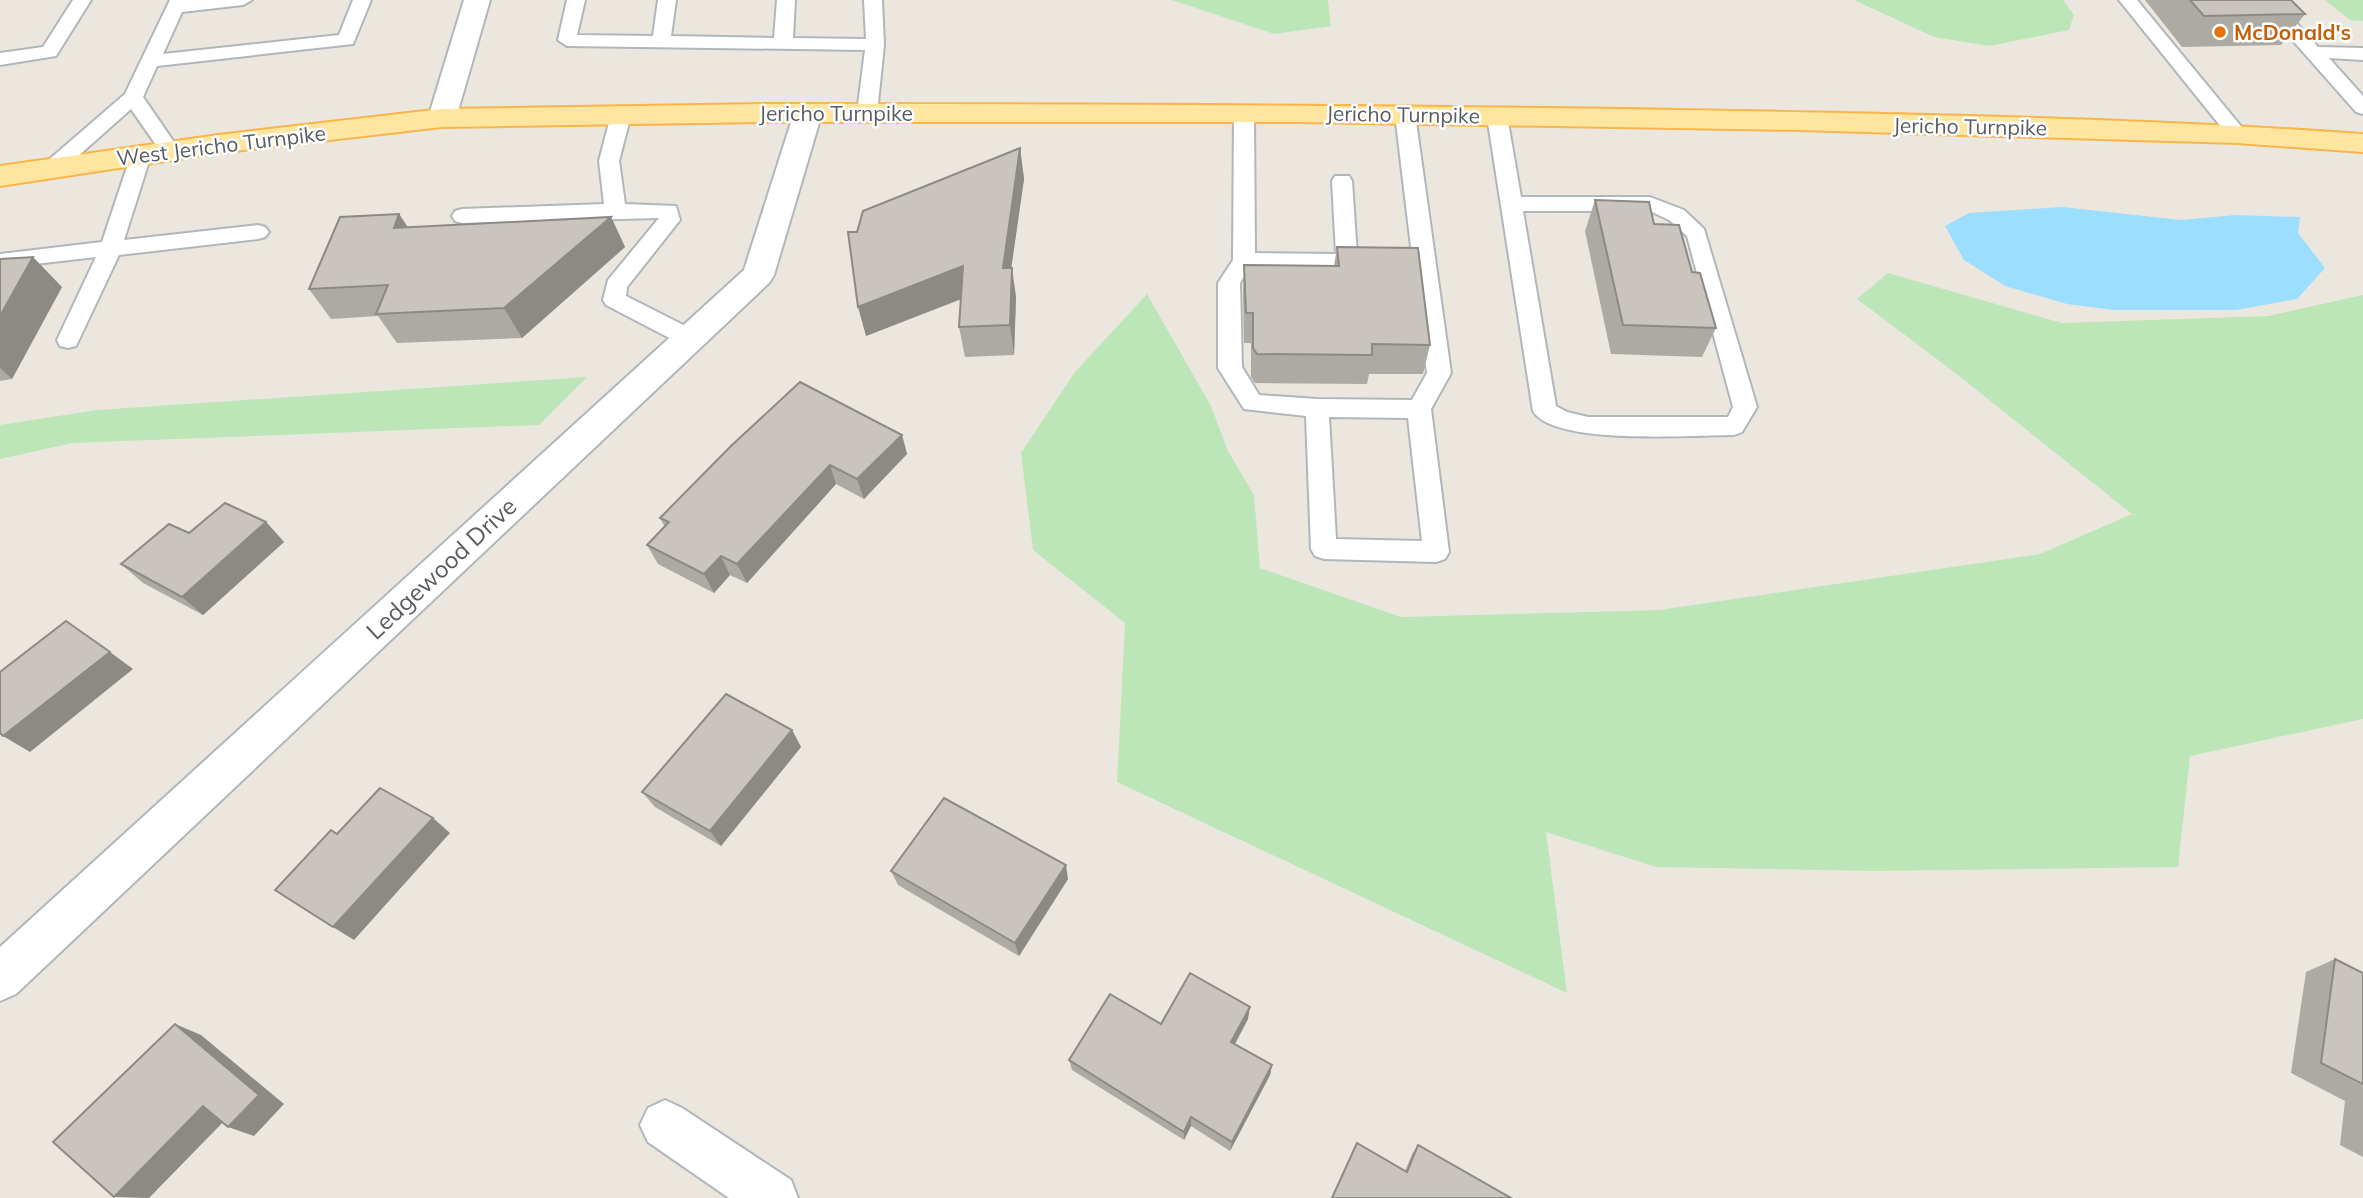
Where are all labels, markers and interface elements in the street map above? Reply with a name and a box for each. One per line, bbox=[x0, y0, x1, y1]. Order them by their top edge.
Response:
place label: McDonald's bbox=[2234, 19, 2351, 45]
marker: McDonald's bbox=[2212, 24, 2228, 40]
street label: Jericho Turnpike bbox=[759, 100, 913, 126]
street label: Jericho Turnpike bbox=[1326, 100, 1480, 128]
street label: Jericho Turnpike bbox=[1893, 112, 2047, 140]
street label: West Jericho Turnpike bbox=[115, 119, 327, 171]
street label: Ledgewood Drive bbox=[360, 491, 522, 645]

